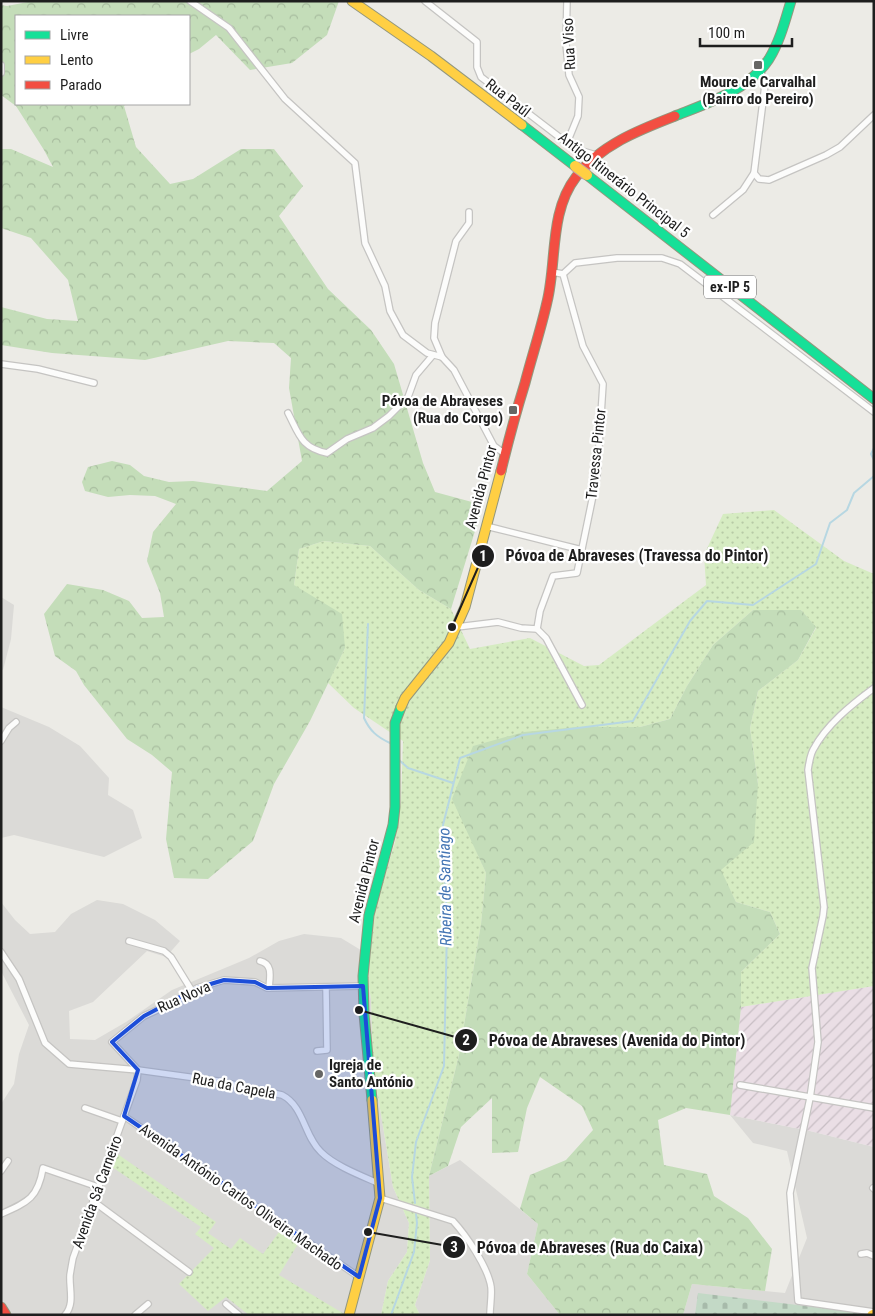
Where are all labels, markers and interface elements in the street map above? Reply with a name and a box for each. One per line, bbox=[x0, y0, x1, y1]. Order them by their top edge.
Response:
legend bbox=[15, 15, 190, 105]
scale bar bbox=[700, 15, 792, 47]
street label: Rua Viso bbox=[559, 18, 579, 70]
text: 100 m bbox=[708, 24, 745, 42]
text: Livre bbox=[60, 26, 88, 44]
text: Lento bbox=[60, 51, 93, 69]
marker: Moure de Carvalhal (Bairro do Pereiro) bbox=[752, 59, 764, 71]
place label: Moure de Carvalhal (Bairro do Pereiro) bbox=[700, 73, 816, 108]
street label: Rua Paúl bbox=[482, 75, 534, 121]
text: Parado bbox=[60, 76, 102, 94]
street label: Antigo Itinerário Principal 5 bbox=[555, 128, 693, 242]
road number: ex-IP 5 bbox=[704, 276, 756, 298]
place label: Póvoa de Abraveses (Rua do Corgo) bbox=[382, 392, 503, 427]
marker: Póvoa de Abraveses (Rua do Corgo) bbox=[507, 404, 519, 416]
street label: Travessa Pintor bbox=[582, 407, 610, 501]
street label: Avenida Pintor bbox=[461, 443, 501, 531]
callout: Póvoa de Abraveses (Travessa do Pintor) bbox=[470, 540, 778, 571]
text: Póvoa de Abraveses (Travessa do Pintor) bbox=[506, 546, 768, 565]
text: 1 bbox=[479, 547, 487, 565]
water label: Ribeira de Santiago bbox=[434, 827, 456, 946]
street label: Avenida Pintor bbox=[345, 837, 383, 925]
street label: Rua Nova bbox=[155, 977, 213, 1017]
callout: Póvoa de Abraveses (Avenida do Pintor) bbox=[454, 1025, 756, 1056]
text: 2 bbox=[462, 1031, 470, 1049]
text: Póvoa de Abraveses (Avenida do Pintor) bbox=[489, 1031, 745, 1050]
place label: Igreja de Santo António bbox=[329, 1056, 413, 1091]
marker: Igreja de Santo António bbox=[313, 1068, 325, 1080]
street label: Rua da Capela bbox=[191, 1069, 277, 1103]
street label: Avenida António Carlos Oliveira Machado bbox=[136, 1120, 346, 1274]
street label: Avenida Sá Carneiro bbox=[68, 1133, 126, 1251]
callout: Póvoa de Abraveses (Rua do Caixa) bbox=[442, 1231, 713, 1262]
text: 3 bbox=[450, 1238, 458, 1256]
text: Póvoa de Abraveses (Rua do Caixa) bbox=[477, 1238, 703, 1257]

